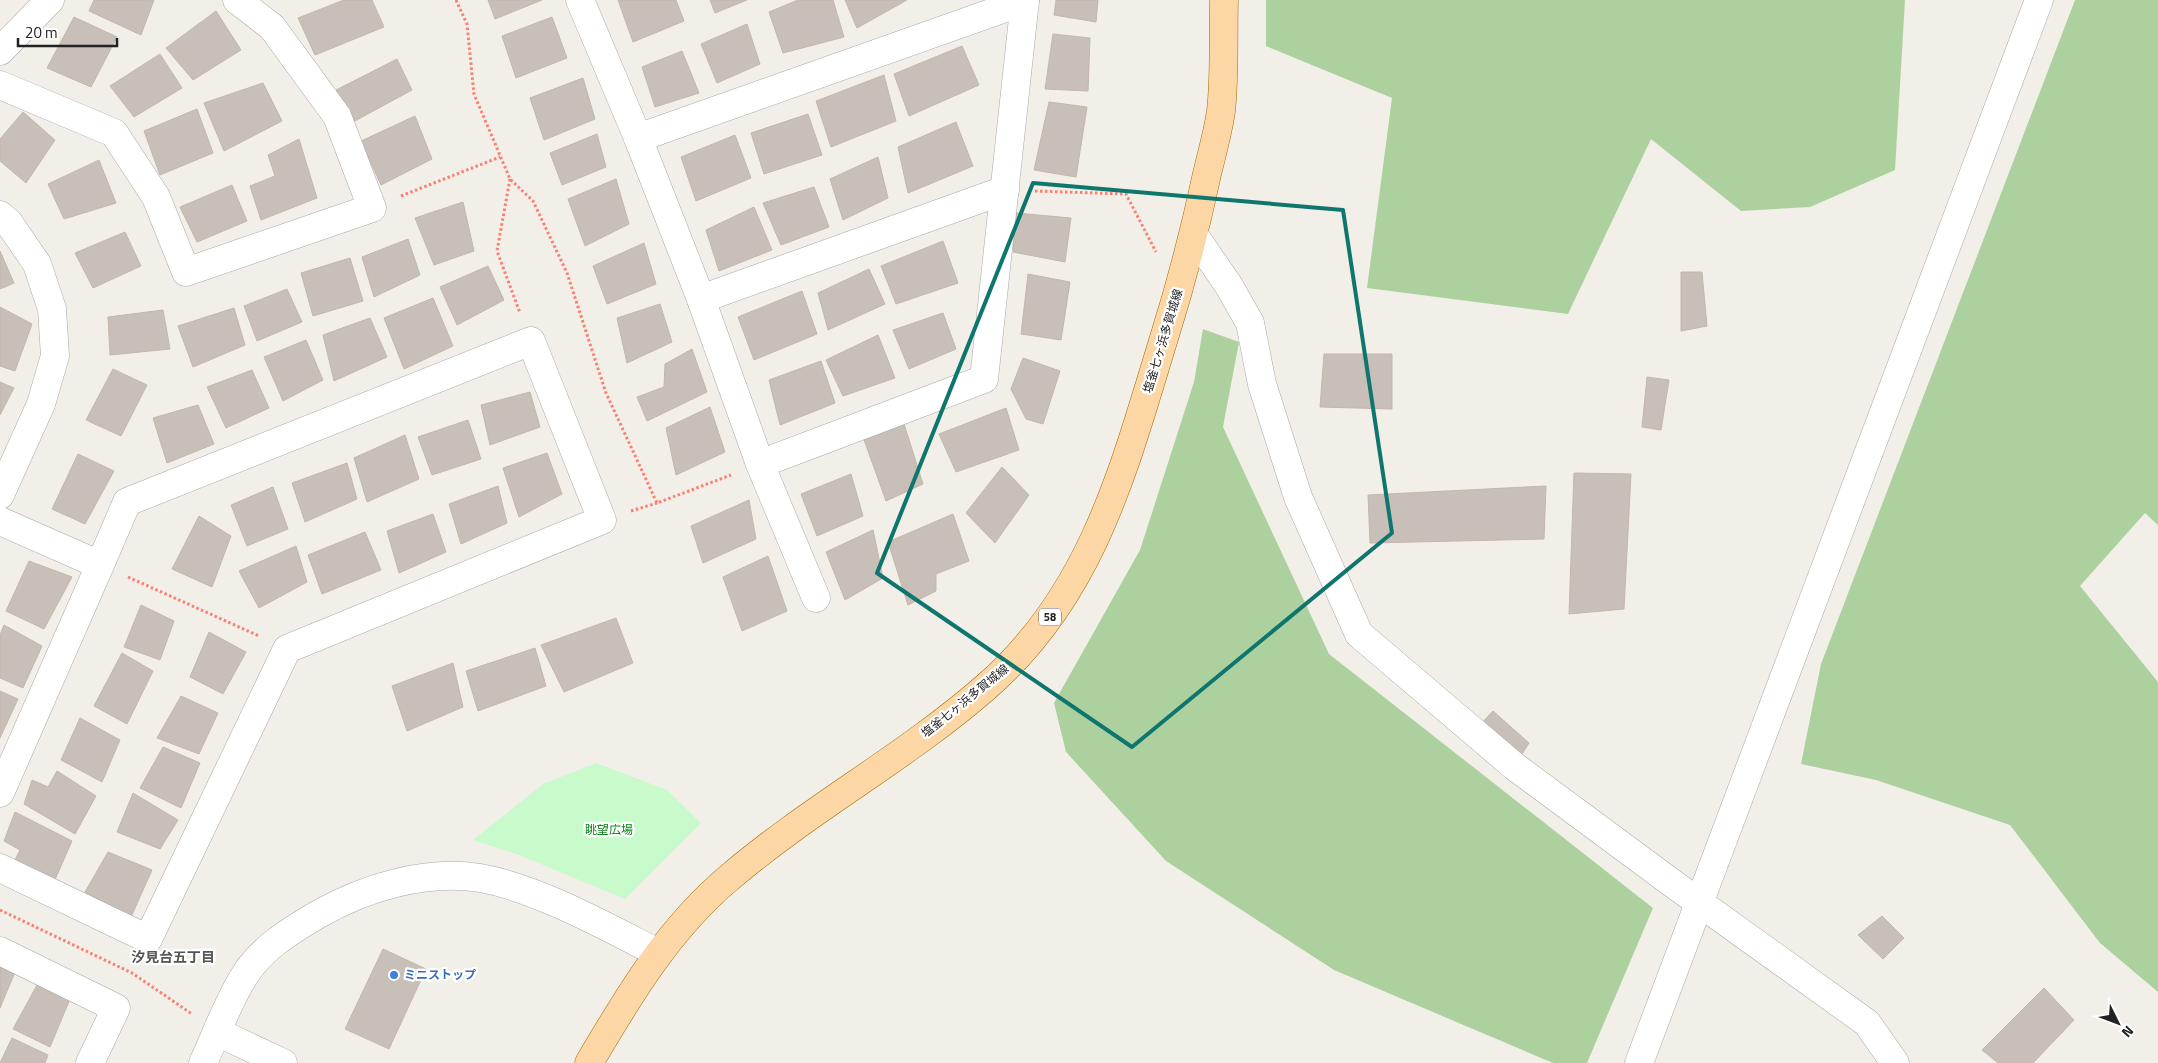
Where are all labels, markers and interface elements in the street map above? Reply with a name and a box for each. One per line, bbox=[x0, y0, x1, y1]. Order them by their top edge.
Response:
scale bar bbox=[18, 15, 116, 47]
text: 20 m bbox=[25, 21, 58, 44]
street label: 塩釜七ヶ浜多賀城線 bbox=[1138, 286, 1187, 395]
road number: 58 bbox=[1039, 608, 1061, 626]
street label: 塩釜七ヶ浜多賀城線 bbox=[917, 659, 1013, 742]
park label: 眺望広場 bbox=[585, 820, 633, 839]
district label: 汐見台五丁目 bbox=[131, 946, 215, 967]
place label: ミニストップ bbox=[404, 965, 476, 984]
marker: ミニストップ bbox=[388, 969, 400, 981]
north arrow bbox=[2093, 998, 2143, 1048]
text: N bbox=[2117, 1021, 2139, 1043]

